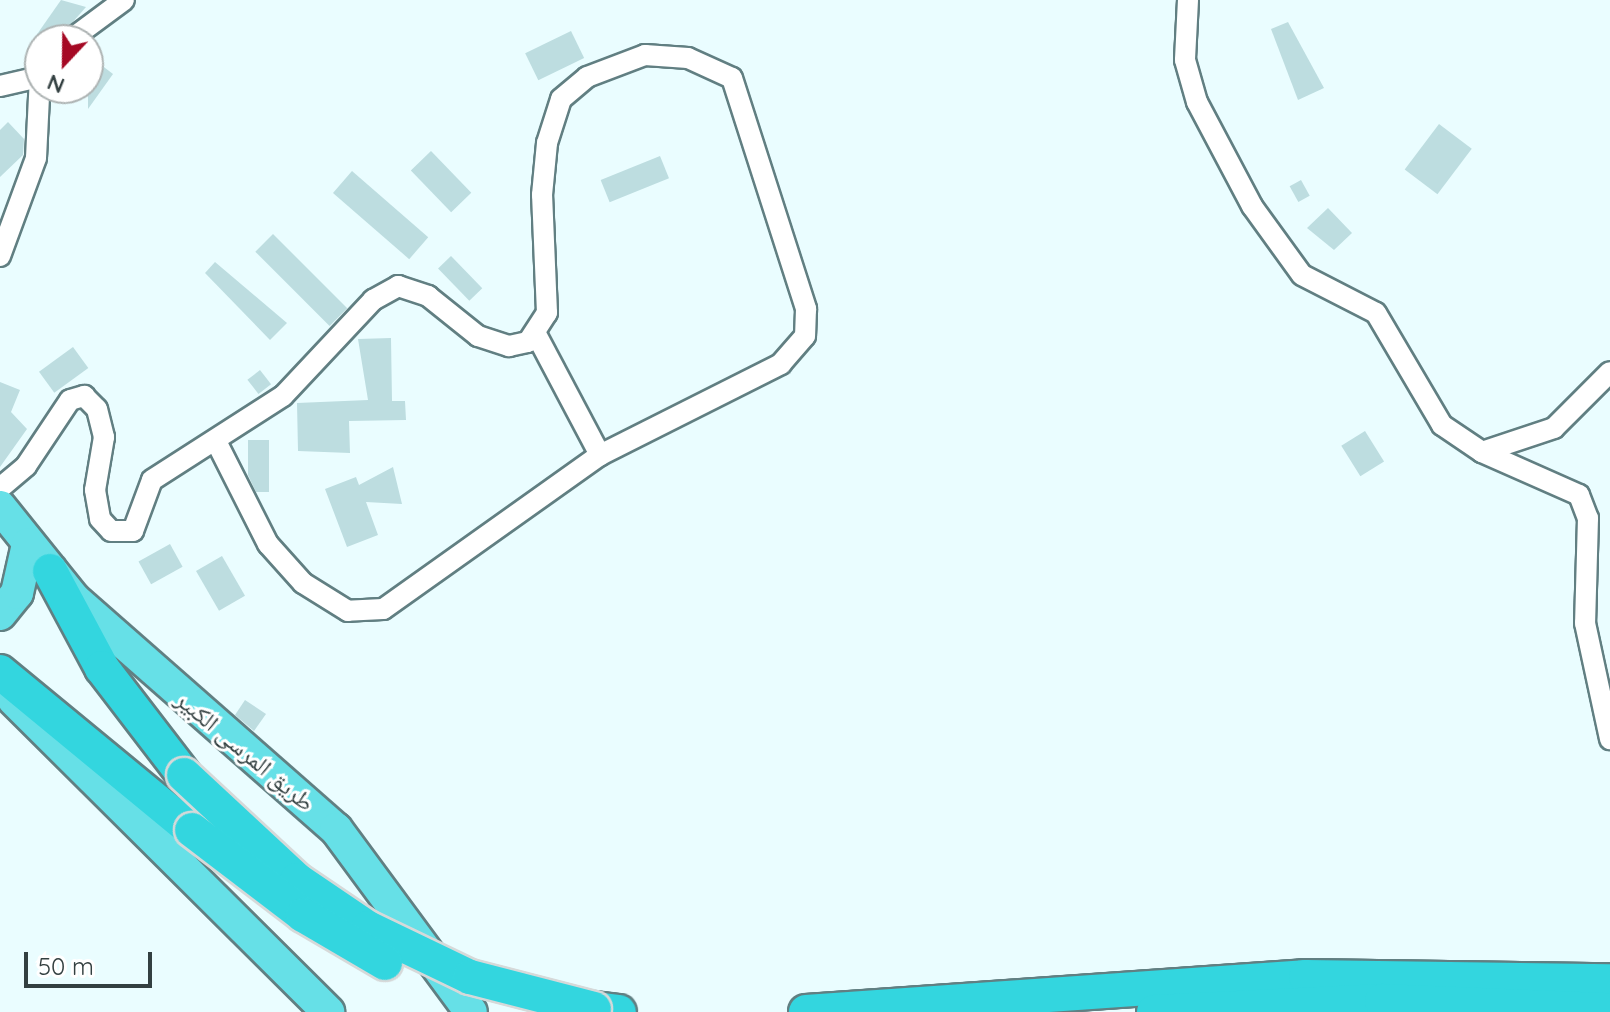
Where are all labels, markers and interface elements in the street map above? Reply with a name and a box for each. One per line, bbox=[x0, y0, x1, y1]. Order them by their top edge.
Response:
north arrow bbox=[24, 24, 104, 104]
text: N bbox=[43, 68, 69, 100]
street label: طريق المرسى الكبير bbox=[170, 685, 320, 817]
scale bar bbox=[28, 936, 156, 986]
text: 50 m bbox=[38, 951, 94, 981]

